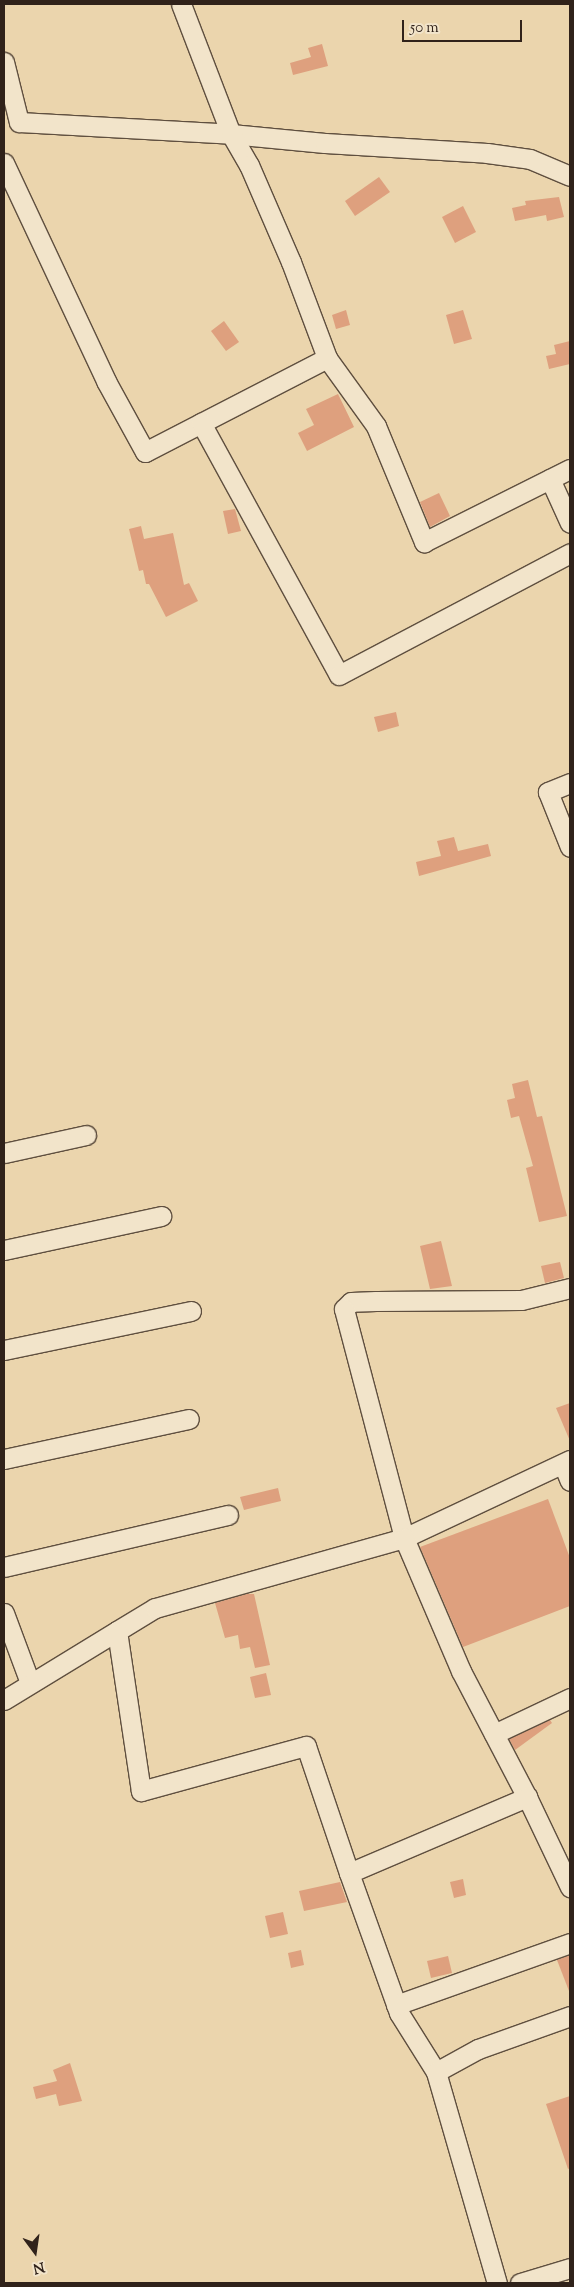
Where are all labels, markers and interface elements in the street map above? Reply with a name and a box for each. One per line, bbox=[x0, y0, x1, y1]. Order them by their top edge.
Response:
scale bar bbox=[404, 10, 524, 42]
text: 50 m bbox=[410, 18, 439, 39]
north arrow bbox=[10, 2227, 60, 2277]
text: N bbox=[31, 2255, 46, 2278]

